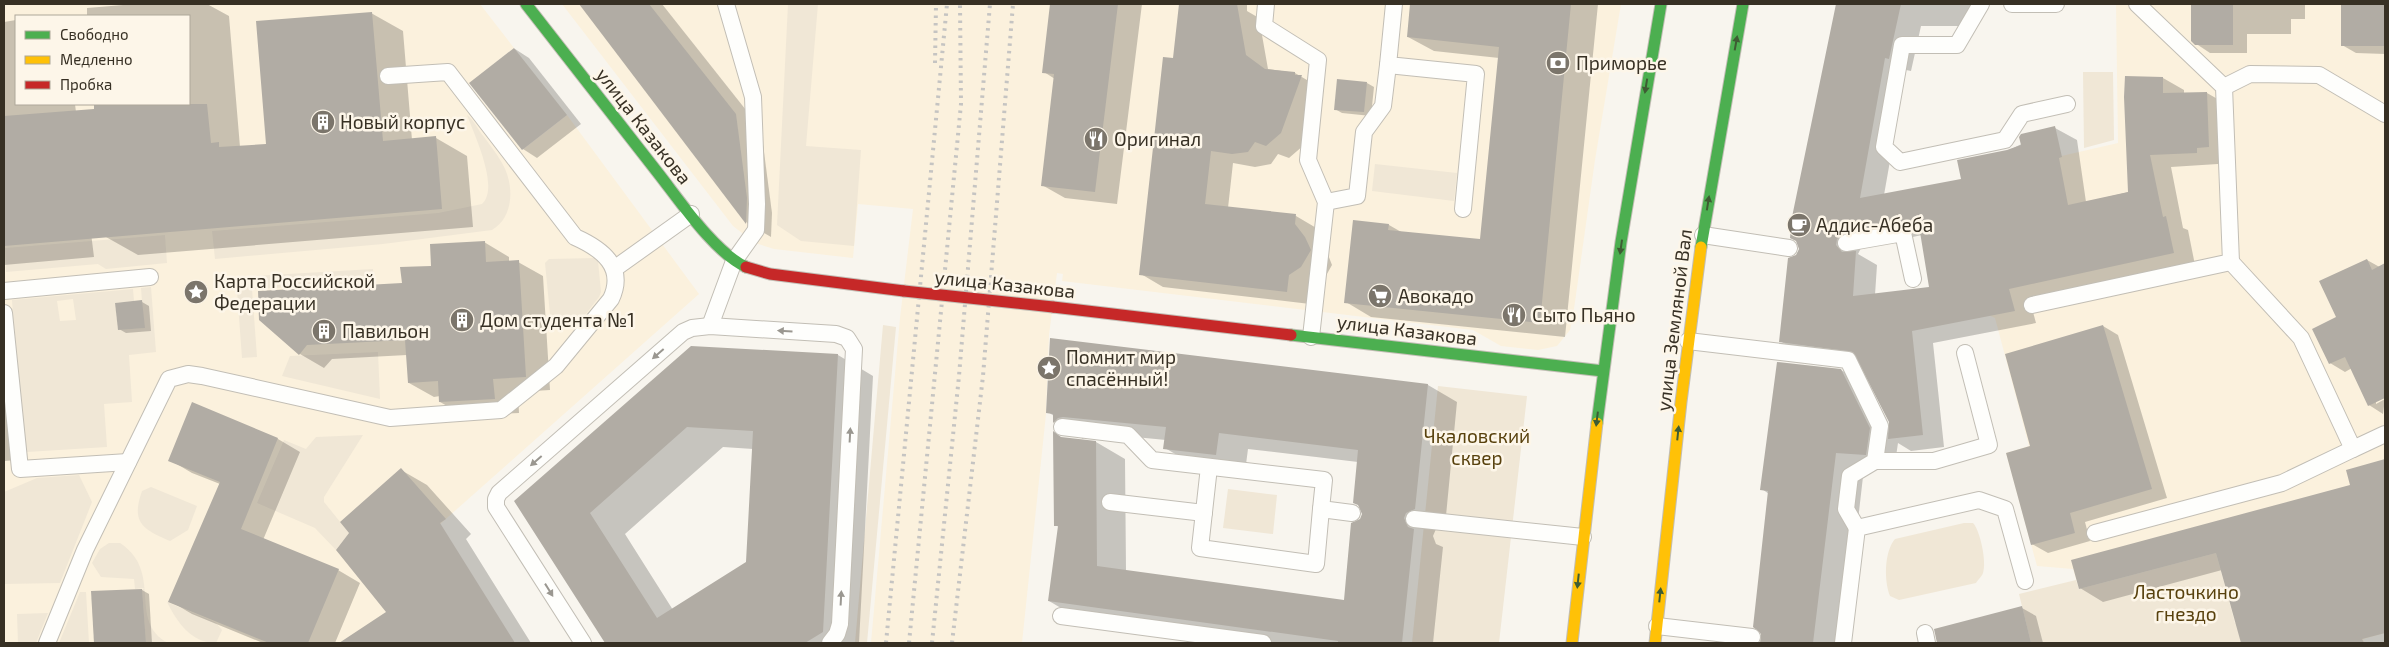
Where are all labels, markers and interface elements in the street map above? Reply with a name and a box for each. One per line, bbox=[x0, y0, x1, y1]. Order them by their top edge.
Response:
legend bbox=[15, 15, 190, 105]
text: Свободно bbox=[60, 25, 129, 43]
one-way arrow bbox=[1732, 34, 1740, 50]
text: Медленно bbox=[60, 50, 133, 68]
bank icon: Приморье bbox=[1545, 50, 1571, 76]
place label: Приморье bbox=[1576, 51, 1667, 74]
street label: улица Казакова bbox=[591, 63, 697, 189]
text: Пробка bbox=[60, 75, 112, 93]
one-way arrow bbox=[1641, 78, 1649, 94]
building icon: Новый корпус bbox=[310, 109, 336, 135]
place label: Новый корпус bbox=[340, 110, 465, 134]
restaurant icon: Оригинал bbox=[1083, 126, 1109, 152]
place label: Оригинал bbox=[1114, 127, 1201, 150]
one-way arrow bbox=[1704, 194, 1712, 210]
cafe icon: Аддис-Абеба bbox=[1786, 212, 1812, 238]
place label: Аддис-Абеба bbox=[1816, 213, 1933, 236]
street label: улица Земляной Вал bbox=[1651, 227, 1697, 413]
one-way arrow bbox=[1617, 239, 1625, 255]
street label: улица Казакова bbox=[934, 265, 1076, 303]
place label: Карта Российской Федерации bbox=[214, 269, 375, 314]
place icon: Карта Российской Федерации bbox=[183, 279, 209, 305]
supermarket icon: Авокадо bbox=[1367, 283, 1393, 309]
place label: Авокадо bbox=[1398, 284, 1474, 307]
restaurant icon: Сыто Пьяно bbox=[1501, 302, 1527, 328]
place label: Сыто Пьяно bbox=[1532, 303, 1636, 326]
building icon: Дом студента №1 bbox=[449, 307, 475, 333]
place label: Дом студента №1 bbox=[480, 308, 635, 332]
street label: улица Казакова bbox=[1336, 309, 1478, 351]
building icon: Павильон bbox=[311, 318, 337, 344]
place label: Павильон bbox=[342, 319, 429, 342]
one-way arrow bbox=[777, 327, 793, 335]
place label: Помнит мир спасённый! bbox=[1066, 345, 1176, 390]
one-way arrow bbox=[652, 348, 664, 360]
place icon: Помнит мир спасённый! bbox=[1036, 355, 1062, 381]
one-way arrow bbox=[1593, 411, 1601, 427]
park label: Чкаловский сквер bbox=[1424, 424, 1530, 469]
one-way arrow bbox=[1674, 425, 1682, 441]
one-way arrow bbox=[846, 427, 854, 443]
one-way arrow bbox=[530, 455, 542, 467]
one-way arrow bbox=[1574, 573, 1582, 589]
park label: Ласточкино гнездо bbox=[2133, 580, 2239, 625]
one-way arrow bbox=[544, 584, 554, 597]
one-way arrow bbox=[1656, 586, 1664, 602]
one-way arrow bbox=[838, 589, 846, 605]

